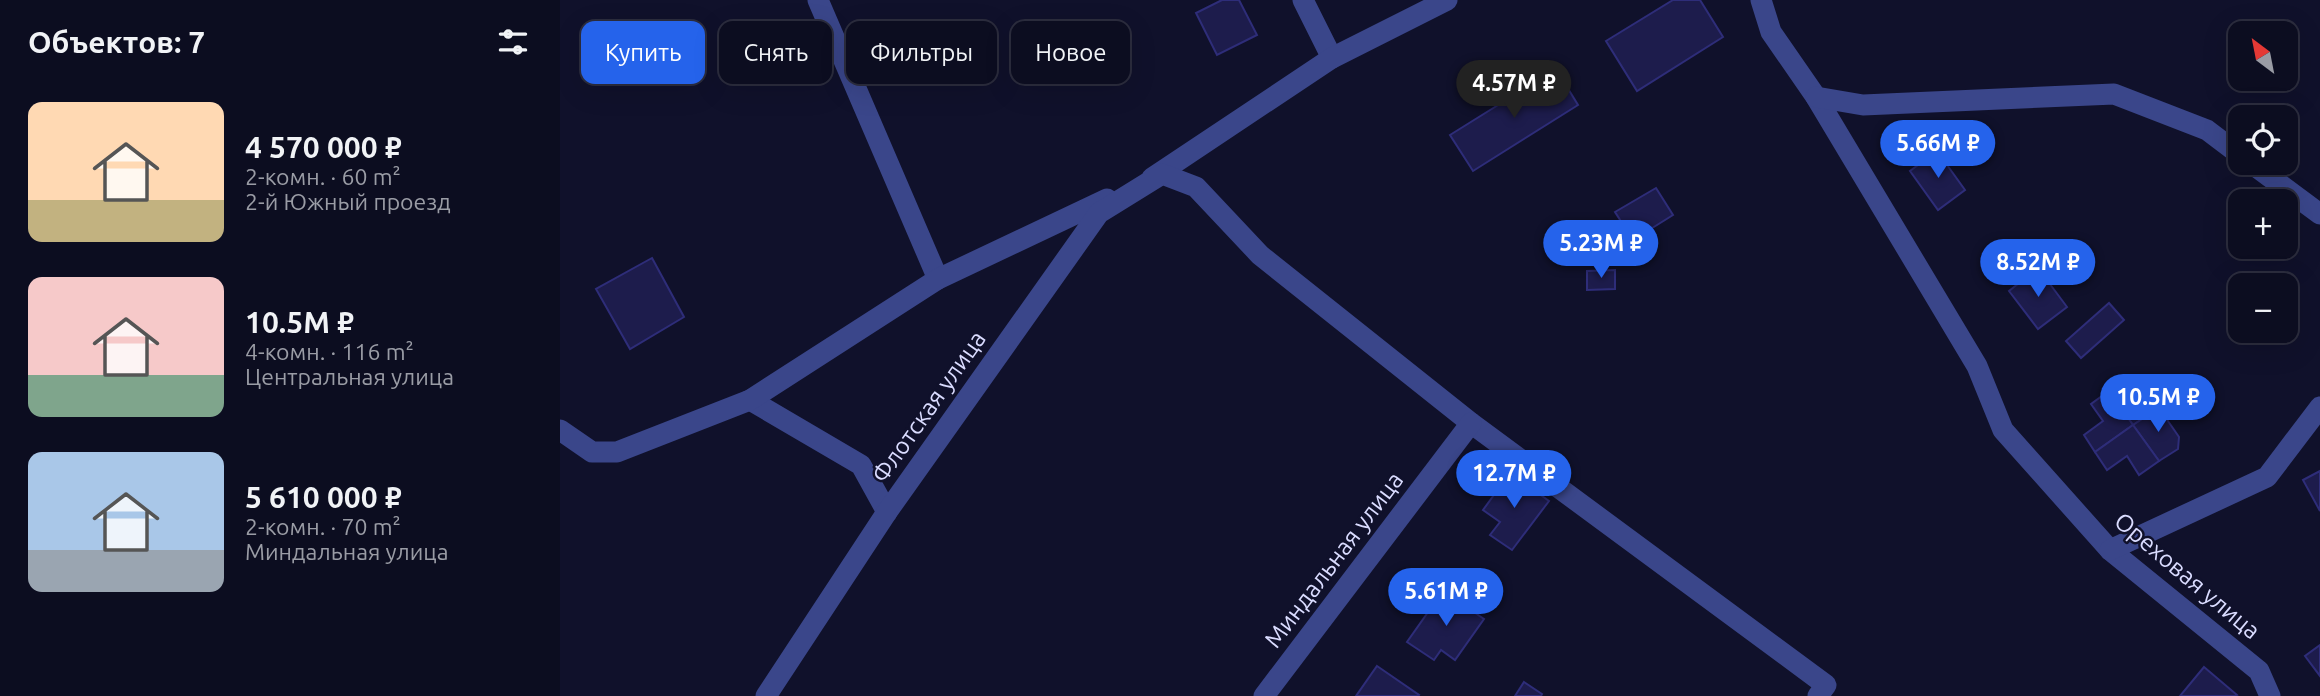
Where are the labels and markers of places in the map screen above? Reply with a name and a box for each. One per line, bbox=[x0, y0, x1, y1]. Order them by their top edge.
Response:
pin: 4.57M ₽ bbox=[1449, 60, 1579, 120]
pin: 5.66M ₽ bbox=[1873, 120, 2003, 180]
pin: 5.23M ₽ bbox=[1536, 220, 1666, 280]
pin: 8.52M ₽ bbox=[1973, 240, 2103, 299]
pin: 10.5M ₽ bbox=[2093, 374, 2223, 434]
pin: 12.7M ₽ bbox=[1449, 450, 1579, 510]
pin: 5.61M ₽ bbox=[1381, 568, 1511, 628]

